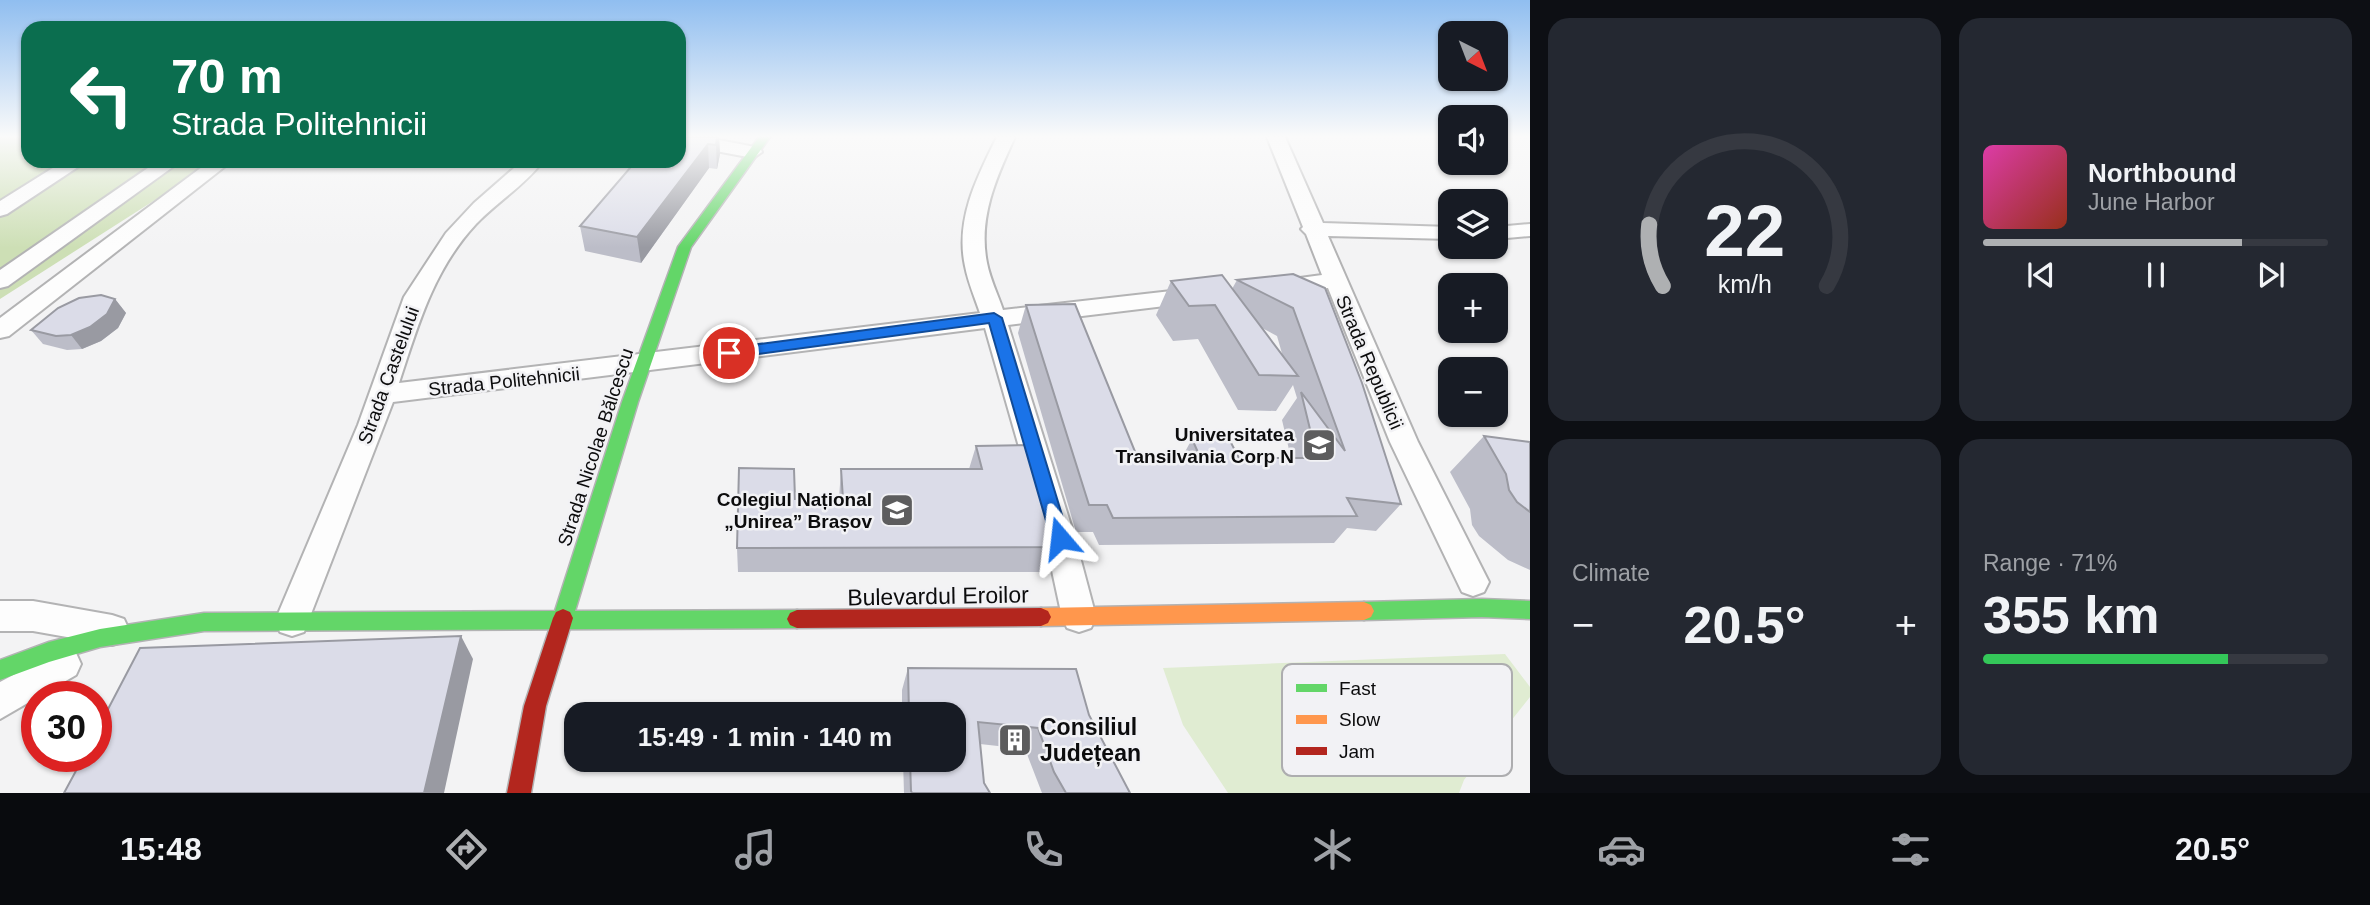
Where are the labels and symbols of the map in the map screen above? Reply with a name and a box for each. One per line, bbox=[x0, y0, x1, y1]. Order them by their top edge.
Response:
north arrow bbox=[1438, 21, 1508, 91]
street label: Strada Republicii bbox=[1332, 292, 1407, 432]
street label: Strada Castelului bbox=[354, 304, 423, 447]
pin bbox=[699, 323, 759, 383]
street label: Strada Nicolae Bălcescu bbox=[554, 345, 637, 549]
street label: Strada Politehnicii bbox=[427, 363, 581, 400]
place label: Universitatea Transilvania Corp N bbox=[1116, 424, 1294, 467]
school or university icon: Universitatea Transilvania Corp N bbox=[1300, 426, 1338, 464]
place label: Colegiul Național „Unirea” Brașov bbox=[717, 489, 872, 532]
school or university icon: Colegiul Național „Unirea” Brașov bbox=[878, 491, 916, 529]
position arrow bbox=[1023, 501, 1097, 575]
street label: Bulevardul Eroilor bbox=[847, 581, 1029, 611]
legend bbox=[1282, 664, 1512, 776]
text: Fast bbox=[1339, 678, 1377, 699]
speed limit sign: 30 bbox=[21, 681, 112, 772]
text: Slow bbox=[1339, 709, 1380, 730]
place label: Consiliul Județean bbox=[1040, 714, 1141, 767]
building icon: Consiliul Județean bbox=[996, 721, 1034, 759]
text: Jam bbox=[1339, 741, 1375, 762]

